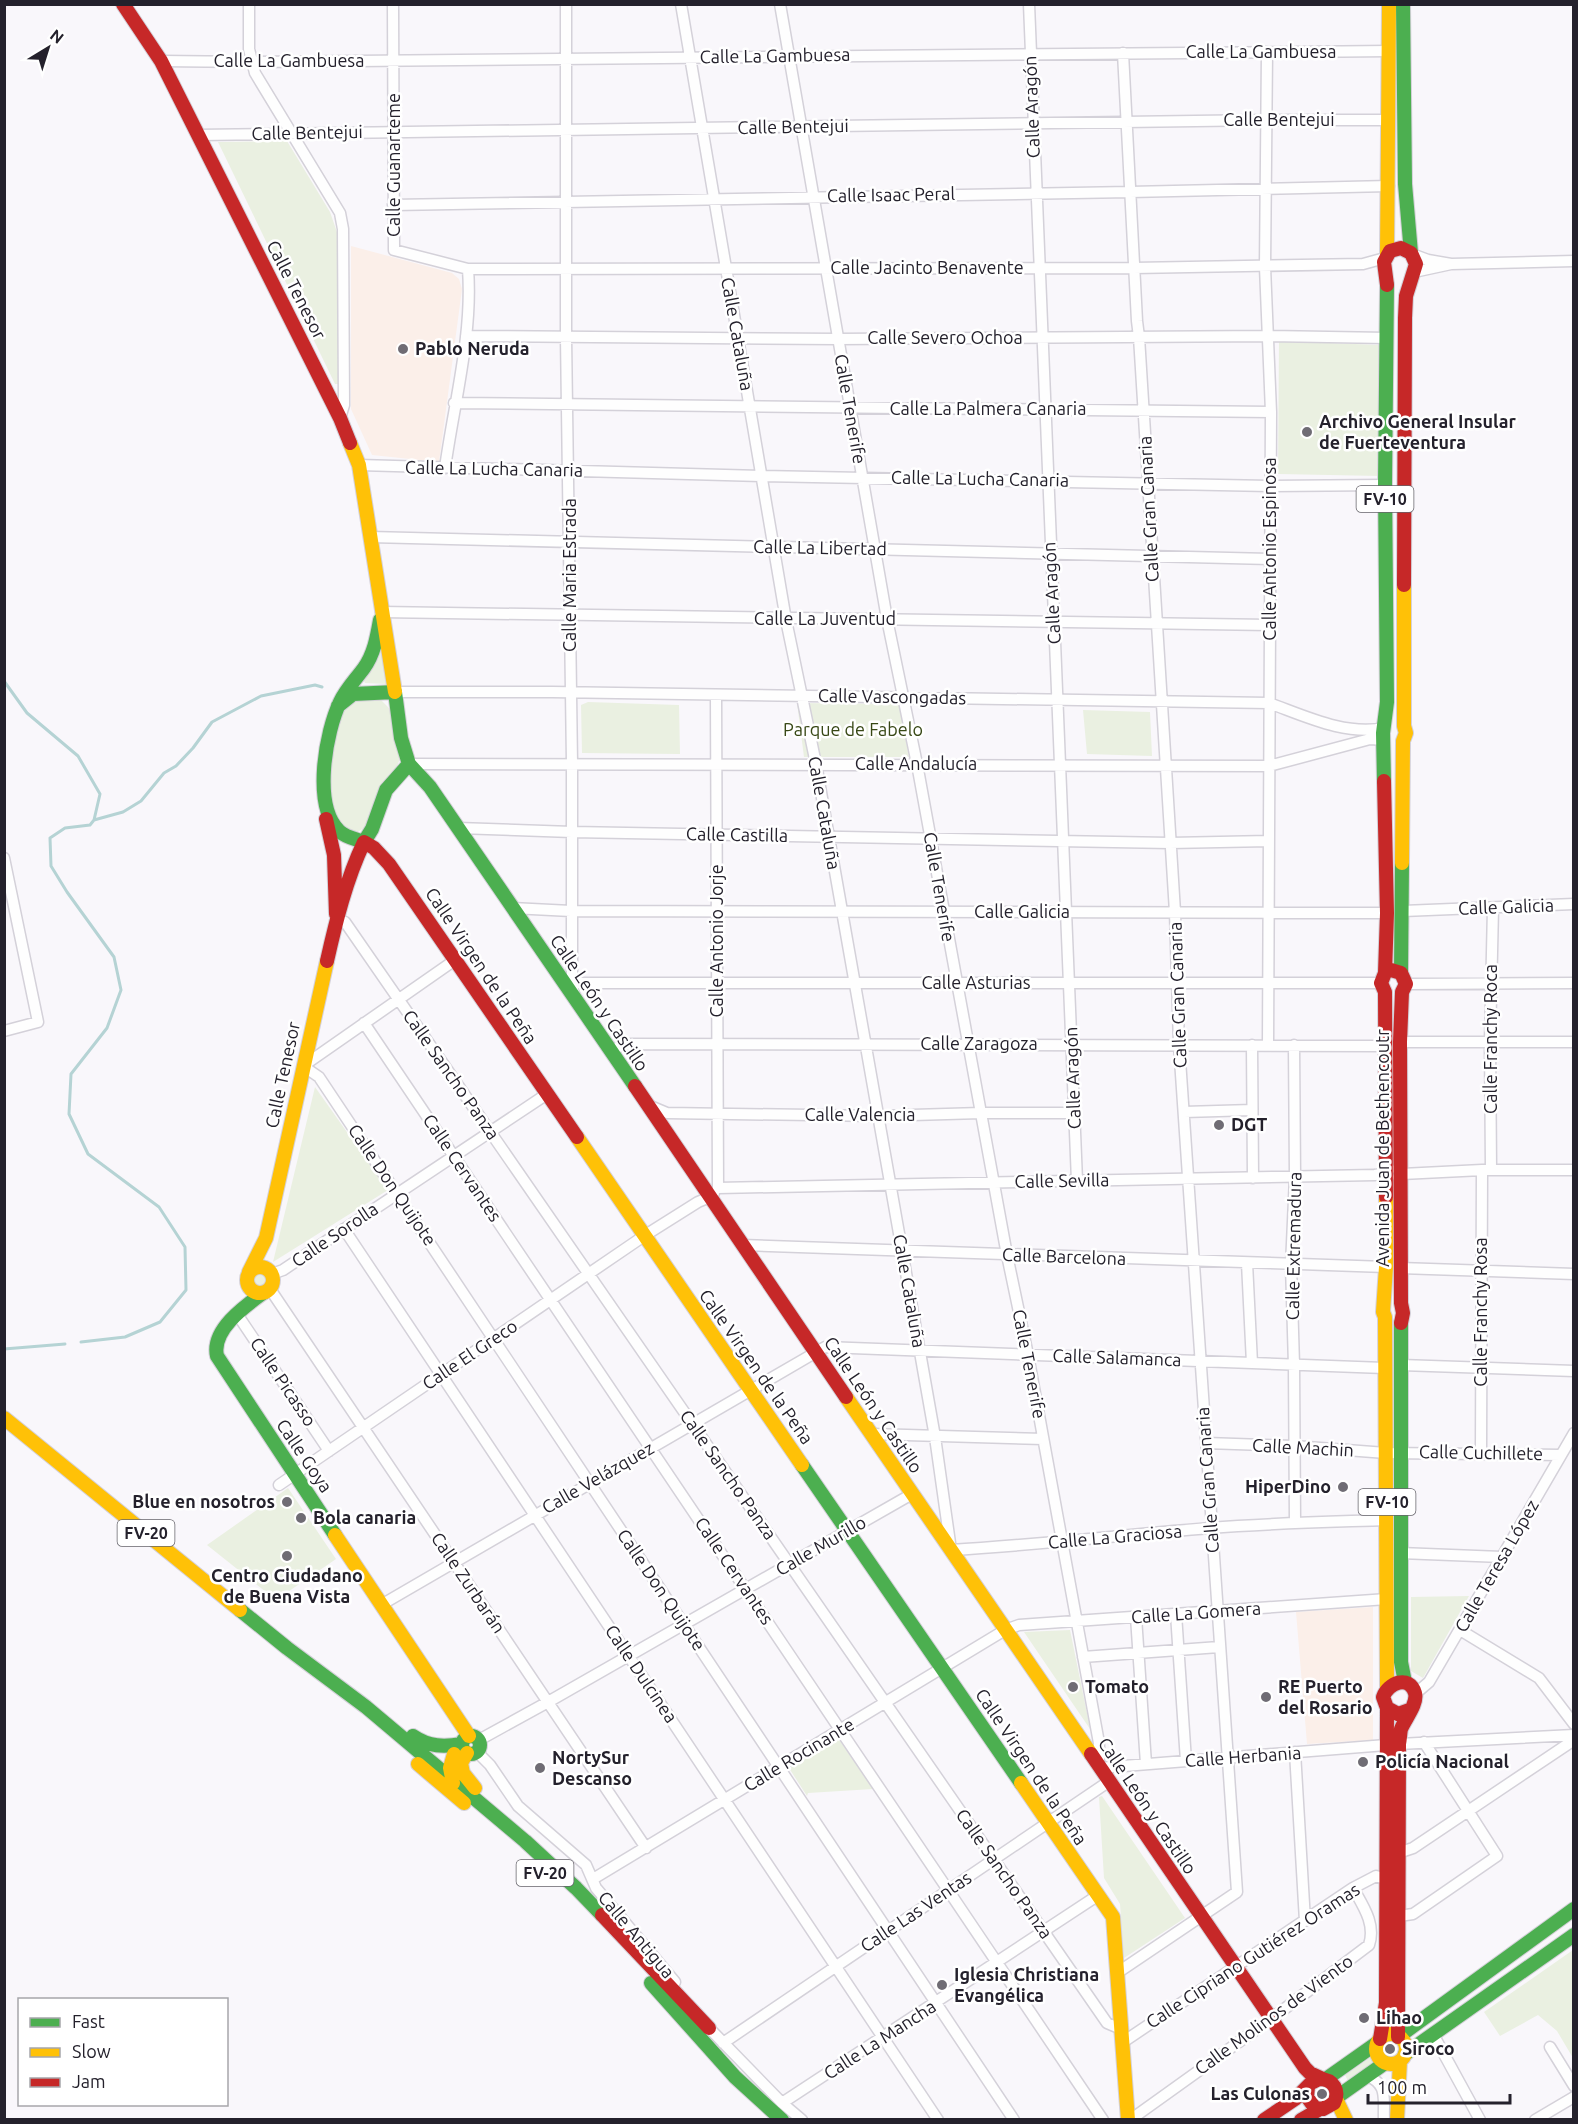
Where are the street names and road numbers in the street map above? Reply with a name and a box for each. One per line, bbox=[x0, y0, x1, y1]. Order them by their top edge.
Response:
street label: Calle La Gambuesa bbox=[1186, 41, 1336, 61]
street label: Calle La Gambuesa bbox=[699, 44, 851, 66]
street label: Calle La Gambuesa bbox=[214, 50, 364, 70]
street label: Calle Aragón bbox=[1019, 55, 1043, 159]
street label: Calle Guanarteme bbox=[383, 93, 403, 237]
street label: Calle Bentejui bbox=[1223, 109, 1335, 129]
street label: Calle Bentejui bbox=[737, 115, 849, 137]
street label: Calle Bentejui bbox=[251, 121, 363, 143]
street label: Calle Isaac Peral bbox=[827, 183, 956, 205]
street label: Calle Tenesor bbox=[263, 237, 330, 342]
street label: Calle Jacinto Benavente bbox=[830, 257, 1024, 277]
street label: Calle Cataluña bbox=[718, 276, 758, 392]
street label: Calle Severo Ochoa bbox=[867, 327, 1023, 347]
street label: Calle Tenerife bbox=[831, 352, 870, 465]
street label: Calle La Palmera Canaria bbox=[890, 398, 1086, 418]
street label: Calle Gran Canaria bbox=[1134, 435, 1162, 583]
street label: Calle La Lucha Canaria bbox=[405, 456, 583, 480]
street label: Calle Antonio Espinosa bbox=[1259, 457, 1279, 641]
street label: Calle La Lucha Canaria bbox=[891, 466, 1069, 490]
road number: FV-10 bbox=[1356, 486, 1414, 512]
street label: Calle Maria Estrada bbox=[559, 498, 579, 652]
street label: Calle La Libertad bbox=[753, 536, 887, 558]
street label: Calle Aragón bbox=[1038, 541, 1064, 645]
street label: Calle La Juventud bbox=[754, 608, 896, 628]
street label: Calle Vascongadas bbox=[818, 685, 967, 707]
street label: Calle Andalucía bbox=[855, 753, 977, 773]
street label: Calle Cataluña bbox=[805, 755, 845, 871]
street label: Calle Castilla bbox=[686, 823, 788, 845]
street label: Calle Tenerife bbox=[920, 830, 959, 943]
street label: Calle Antonio Jorje bbox=[706, 864, 726, 1018]
street label: Calle Virgen de la Peña bbox=[422, 883, 542, 1047]
street label: Calle Galicia bbox=[1458, 894, 1554, 918]
street label: Calle Galicia bbox=[974, 901, 1070, 921]
street label: Calle Gran Canaria bbox=[1164, 921, 1190, 1069]
street label: Calle León y Castillo bbox=[547, 930, 653, 1074]
street label: Calle Franchy Roca bbox=[1480, 964, 1500, 1114]
street label: Calle Asturias bbox=[921, 972, 1031, 992]
street label: Calle Sancho Panza bbox=[400, 1006, 504, 1143]
street label: Calle Tenesor bbox=[261, 1020, 303, 1130]
street label: Calle Aragón bbox=[1060, 1026, 1084, 1130]
street label: Avenida Juan de Bethencoutr bbox=[1372, 1029, 1392, 1267]
street label: Calle Zaragoza bbox=[920, 1033, 1038, 1053]
street label: Calle Valencia bbox=[804, 1104, 916, 1124]
street label: Calle Cervantes bbox=[420, 1110, 506, 1225]
street label: Calle Don Quijote bbox=[344, 1120, 441, 1249]
street label: Calle Sevilla bbox=[1014, 1169, 1110, 1191]
street label: Calle Extremadura bbox=[1282, 1171, 1304, 1320]
street label: Calle Sorolla bbox=[287, 1198, 381, 1270]
street label: Calle Cataluña bbox=[890, 1233, 930, 1349]
street label: Calle Franchy Rosa bbox=[1470, 1237, 1490, 1387]
street label: Calle Barcelona bbox=[1002, 1244, 1127, 1268]
street label: Calle Virgen de la Peña bbox=[696, 1285, 818, 1448]
street label: Calle Tenerife bbox=[1010, 1307, 1050, 1420]
street label: Calle El Greco bbox=[418, 1315, 521, 1393]
street label: Calle León y Castillo bbox=[821, 1332, 927, 1476]
street label: Calle Picasso bbox=[247, 1333, 321, 1430]
street label: Calle Salamanca bbox=[1052, 1345, 1182, 1369]
street label: Calle Sancho Panza bbox=[677, 1406, 781, 1543]
street label: Calle Gran Canaria bbox=[1192, 1406, 1222, 1554]
street label: Calle Goya bbox=[273, 1415, 337, 1496]
street label: Calle Machin bbox=[1252, 1434, 1355, 1460]
street label: Calle Velázquez bbox=[538, 1437, 657, 1517]
street label: Calle Cuchillete bbox=[1419, 1441, 1543, 1463]
road number: FV-10 bbox=[1358, 1489, 1416, 1515]
street label: Calle Teresa López bbox=[1450, 1496, 1542, 1635]
street label: Calle Murillo bbox=[772, 1511, 869, 1579]
street label: Calle Cervantes bbox=[692, 1513, 778, 1628]
road number: FV-20 bbox=[118, 1520, 174, 1546]
street label: Calle La Graciosa bbox=[1047, 1520, 1183, 1552]
street label: Calle Don Quijote bbox=[613, 1525, 710, 1654]
street label: Calle Zurbarán bbox=[428, 1528, 510, 1637]
street label: Calle La Gomera bbox=[1130, 1597, 1262, 1627]
street label: Calle Dulcinea bbox=[602, 1621, 682, 1726]
street label: Calle Virgen de la Peña bbox=[972, 1684, 1092, 1848]
street label: Calle Rocinante bbox=[740, 1713, 857, 1795]
street label: Calle León y Castillo bbox=[1095, 1733, 1201, 1877]
street label: Calle Herbania bbox=[1184, 1742, 1302, 1770]
street label: Calle Sancho Panza bbox=[953, 1805, 1057, 1942]
road number: FV-20 bbox=[516, 1860, 574, 1886]
street label: Calle Las Ventas bbox=[856, 1867, 975, 1956]
street label: Calle Cipriano Gutiérez Oramas bbox=[1142, 1878, 1363, 2032]
street label: Calle Antigua bbox=[595, 1887, 679, 1982]
street label: Calle Molinos de Viento bbox=[1190, 1950, 1356, 2078]
street label: Calle La Mancha bbox=[820, 1996, 939, 2083]

